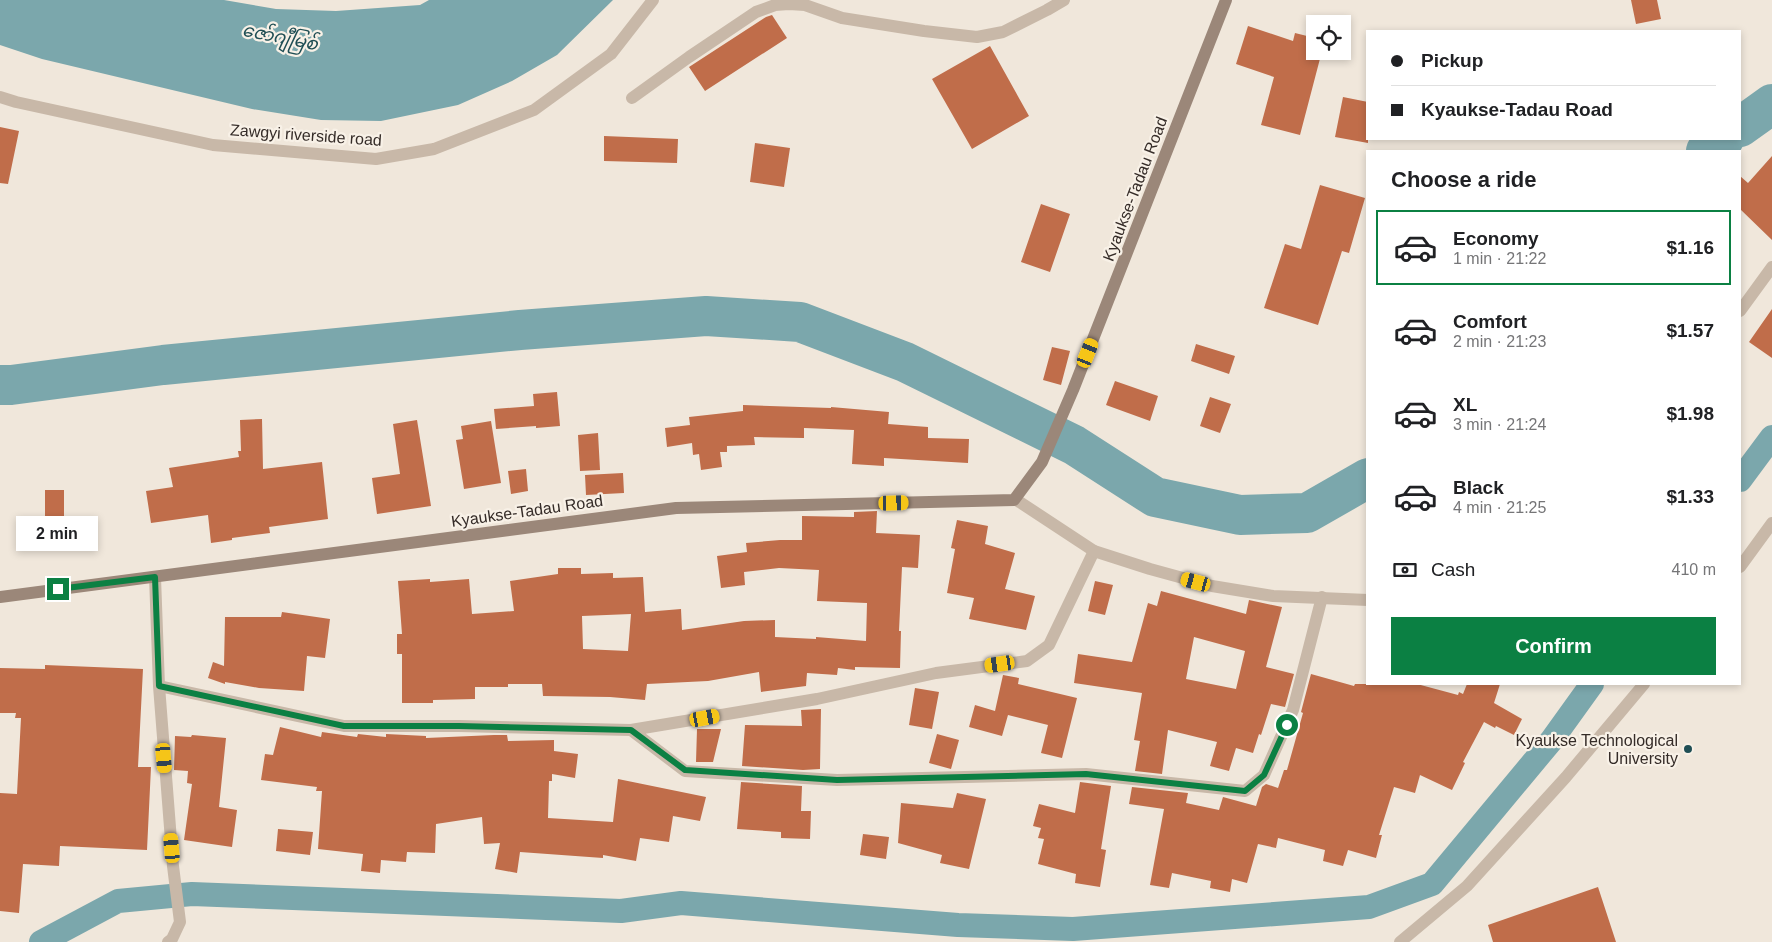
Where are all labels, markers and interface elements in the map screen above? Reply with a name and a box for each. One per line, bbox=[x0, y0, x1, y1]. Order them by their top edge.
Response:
map controls bbox=[1306, 15, 1351, 60]
button: locate bbox=[1306, 15, 1351, 60]
water label: ဇော်ဂျီမြစ် bbox=[239, 17, 322, 59]
text: Pickup bbox=[1421, 50, 1483, 71]
text: Kyaukse-Tadau Road bbox=[1421, 99, 1613, 120]
street label: Kyaukse-Tadau Road bbox=[1100, 115, 1170, 263]
street label: Zawgyi riverside road bbox=[230, 121, 382, 149]
text: Choose a ride bbox=[1391, 167, 1536, 192]
icon: car bbox=[1393, 225, 1438, 270]
text: Economy bbox=[1453, 228, 1539, 249]
text: $1.16 bbox=[1666, 237, 1714, 258]
text: 1 min · 21:22 bbox=[1453, 250, 1546, 267]
icon: car bbox=[1393, 308, 1438, 353]
text: Comfort bbox=[1453, 311, 1527, 332]
text: $1.57 bbox=[1666, 320, 1714, 341]
text: 2 min · 21:23 bbox=[1453, 333, 1546, 350]
car bbox=[1075, 336, 1100, 370]
icon: car bbox=[1393, 391, 1438, 436]
text: XL bbox=[1453, 394, 1477, 415]
text: $1.98 bbox=[1666, 403, 1714, 424]
text: 3 min · 21:24 bbox=[1453, 416, 1546, 433]
icon: car bbox=[1393, 474, 1438, 519]
text: Black bbox=[1453, 477, 1504, 498]
text: $1.33 bbox=[1666, 486, 1714, 507]
street label: Kyaukse-Tadau Road bbox=[450, 492, 604, 530]
car bbox=[878, 495, 909, 511]
text: 4 min · 21:25 bbox=[1453, 499, 1546, 516]
callout: 2 min bbox=[17, 516, 99, 552]
text: 2 min bbox=[36, 525, 78, 542]
icon: cash bbox=[1391, 556, 1419, 584]
text: Cash bbox=[1431, 559, 1475, 580]
text: 410 m bbox=[1672, 561, 1716, 578]
car bbox=[1179, 571, 1212, 593]
route end bbox=[47, 578, 69, 600]
button: Confirm bbox=[1391, 617, 1716, 675]
car bbox=[984, 654, 1015, 674]
car bbox=[688, 708, 721, 728]
route start bbox=[1276, 714, 1298, 736]
place label: Kyaukse Technological University bbox=[1516, 732, 1678, 767]
car bbox=[155, 742, 172, 774]
marker: Kyaukse Technological University bbox=[1682, 743, 1694, 755]
car bbox=[163, 832, 180, 864]

